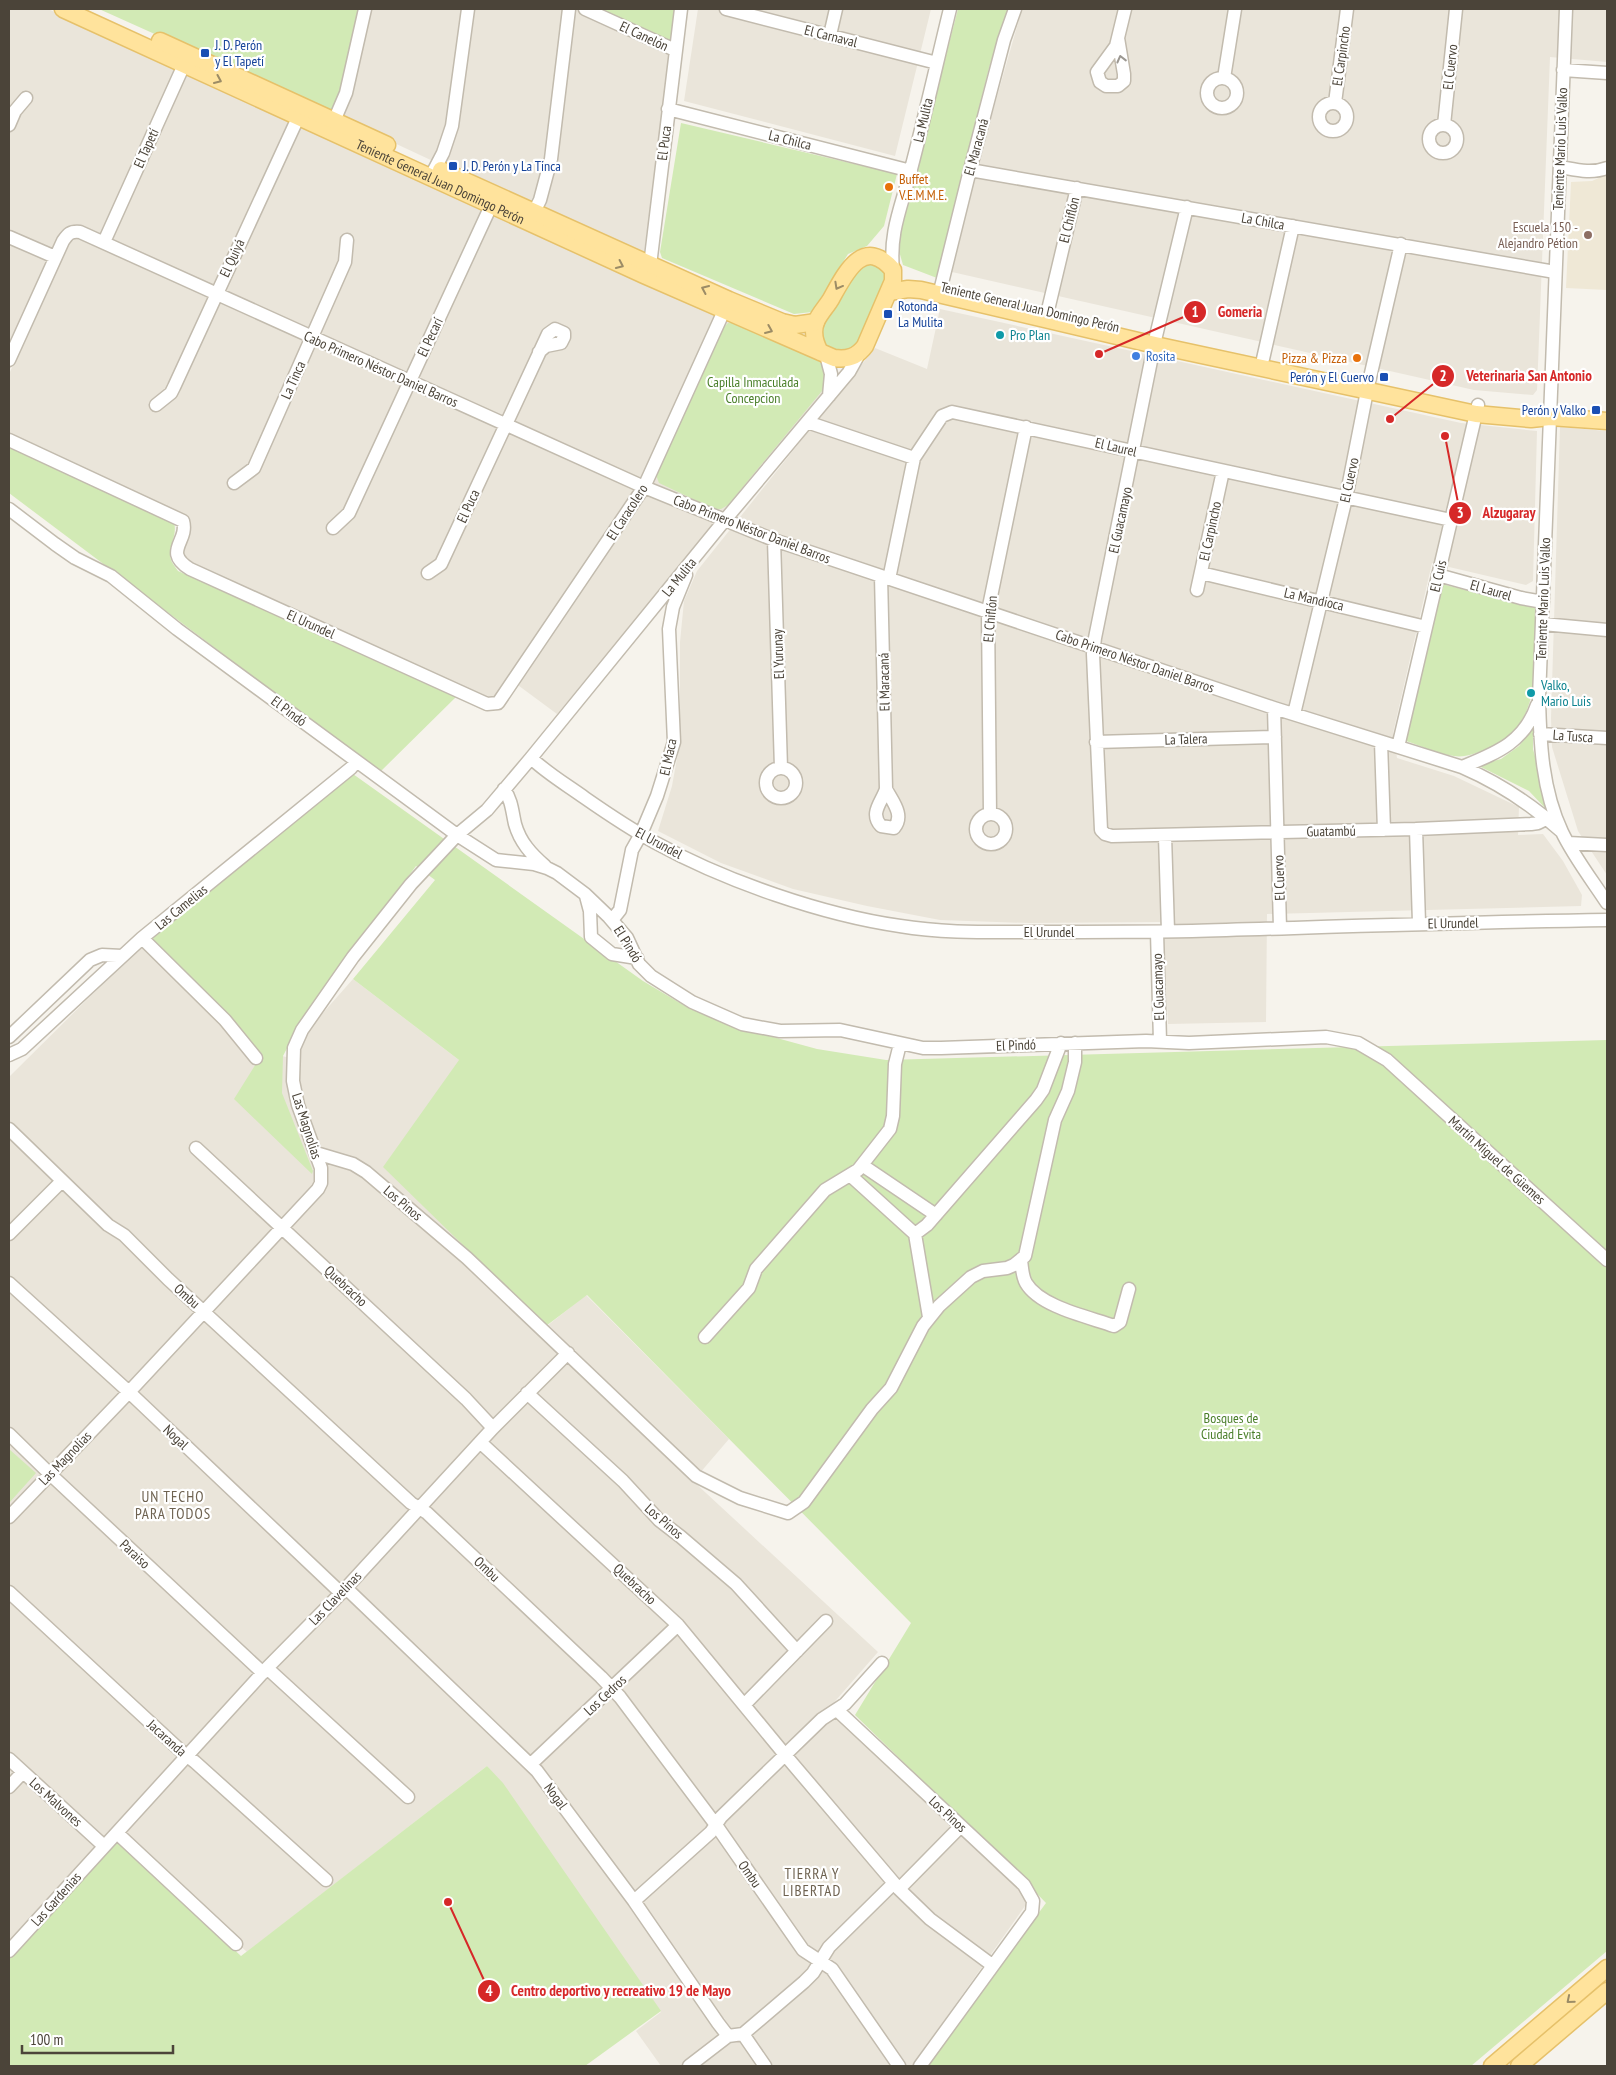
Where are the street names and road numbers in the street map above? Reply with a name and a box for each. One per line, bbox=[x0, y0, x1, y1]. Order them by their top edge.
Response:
street label: El Canelón bbox=[617, 17, 671, 55]
street label: El Carnaval bbox=[803, 21, 860, 51]
street label: El Carpincho bbox=[1328, 25, 1354, 87]
street label: El Cuervo bbox=[1439, 43, 1461, 91]
street label: Teniente Mario Luis Valko bbox=[1549, 87, 1571, 211]
street label: La Mulita bbox=[909, 96, 937, 144]
street label: El Maracaná bbox=[960, 116, 992, 178]
street label: El Tapetí bbox=[129, 125, 163, 171]
street label: El Puca bbox=[653, 125, 675, 161]
street label: La Chilca bbox=[767, 126, 813, 154]
street label: Teniente General Juan Domingo Perón bbox=[353, 135, 527, 228]
street label: El Chiflón bbox=[1055, 195, 1083, 245]
street label: La Chilca bbox=[1240, 208, 1286, 234]
street label: El Quiyá bbox=[215, 236, 249, 280]
street label: Teniente General Juan Domingo Perón bbox=[939, 278, 1121, 336]
street label: El Pecarí bbox=[413, 314, 447, 360]
street label: Cabo Primero Néstor Daniel Barros bbox=[301, 327, 461, 411]
street label: La Tinca bbox=[277, 358, 309, 402]
street label: El Laurel bbox=[1093, 433, 1139, 461]
street label: El Cuervo bbox=[1335, 456, 1363, 504]
street label: El Caracolero bbox=[602, 481, 652, 543]
street label: El Guacamayo bbox=[1104, 485, 1136, 555]
street label: El Puca bbox=[452, 486, 484, 526]
street label: Cabo Primero Néstor Daniel Barros bbox=[671, 491, 833, 567]
street label: El Carpincho bbox=[1195, 500, 1225, 562]
street label: Teniente Mario Luis Valko bbox=[1532, 537, 1554, 661]
street label: La Mulita bbox=[658, 554, 700, 600]
street label: El Cuis bbox=[1426, 558, 1450, 594]
street label: El Laurel bbox=[1468, 576, 1515, 605]
street label: La Mandioca bbox=[1282, 583, 1346, 615]
street label: El Chiflón bbox=[979, 595, 1001, 643]
street label: El Urundel bbox=[284, 605, 338, 643]
street label: Cabo Primero Néstor Daniel Barros bbox=[1053, 625, 1217, 697]
street label: El Yurunay bbox=[768, 628, 788, 680]
street label: El Maracaná bbox=[874, 653, 894, 711]
street label: El Pindó bbox=[268, 692, 310, 730]
street label: La Tusca bbox=[1552, 726, 1594, 746]
street label: La Talera bbox=[1164, 729, 1208, 749]
street label: El Maca bbox=[655, 737, 681, 777]
street label: Guatambú bbox=[1306, 822, 1356, 840]
street label: El Urundel bbox=[632, 823, 686, 863]
street label: El Cuervo bbox=[1269, 855, 1289, 901]
street label: Las Camelias bbox=[151, 880, 211, 934]
street label: El Urundel bbox=[1427, 914, 1479, 932]
street label: El Pindó bbox=[610, 922, 646, 966]
street label: El Urundel bbox=[1024, 923, 1075, 941]
street label: El Guacamayo bbox=[1148, 953, 1168, 1021]
street label: El Pindó bbox=[996, 1035, 1036, 1055]
street label: Las Magnolias bbox=[288, 1091, 326, 1162]
street label: Martín Miguel de Güemes bbox=[1445, 1112, 1549, 1208]
street label: Los Pinos bbox=[380, 1182, 426, 1225]
street label: Quebracho bbox=[321, 1262, 371, 1310]
street label: Ombu bbox=[170, 1280, 204, 1312]
street label: Nogal bbox=[159, 1421, 193, 1454]
street label: Las Magnolias bbox=[35, 1427, 95, 1489]
street label: Los Pinos bbox=[641, 1499, 687, 1543]
street label: Paraiso bbox=[116, 1536, 154, 1572]
street label: Ombu bbox=[470, 1553, 504, 1585]
street label: Quebracho bbox=[610, 1560, 660, 1608]
street label: Las Clavelinas bbox=[305, 1567, 365, 1629]
street label: Los Cedros bbox=[580, 1671, 630, 1719]
street label: Jacaranda bbox=[143, 1715, 190, 1760]
street label: Los Malvones bbox=[26, 1774, 86, 1831]
street label: Nogal bbox=[540, 1779, 572, 1813]
street label: Los Pinos bbox=[925, 1792, 971, 1836]
street label: Ombu bbox=[734, 1857, 766, 1891]
street label: Las Gardenias bbox=[27, 1868, 85, 1930]

